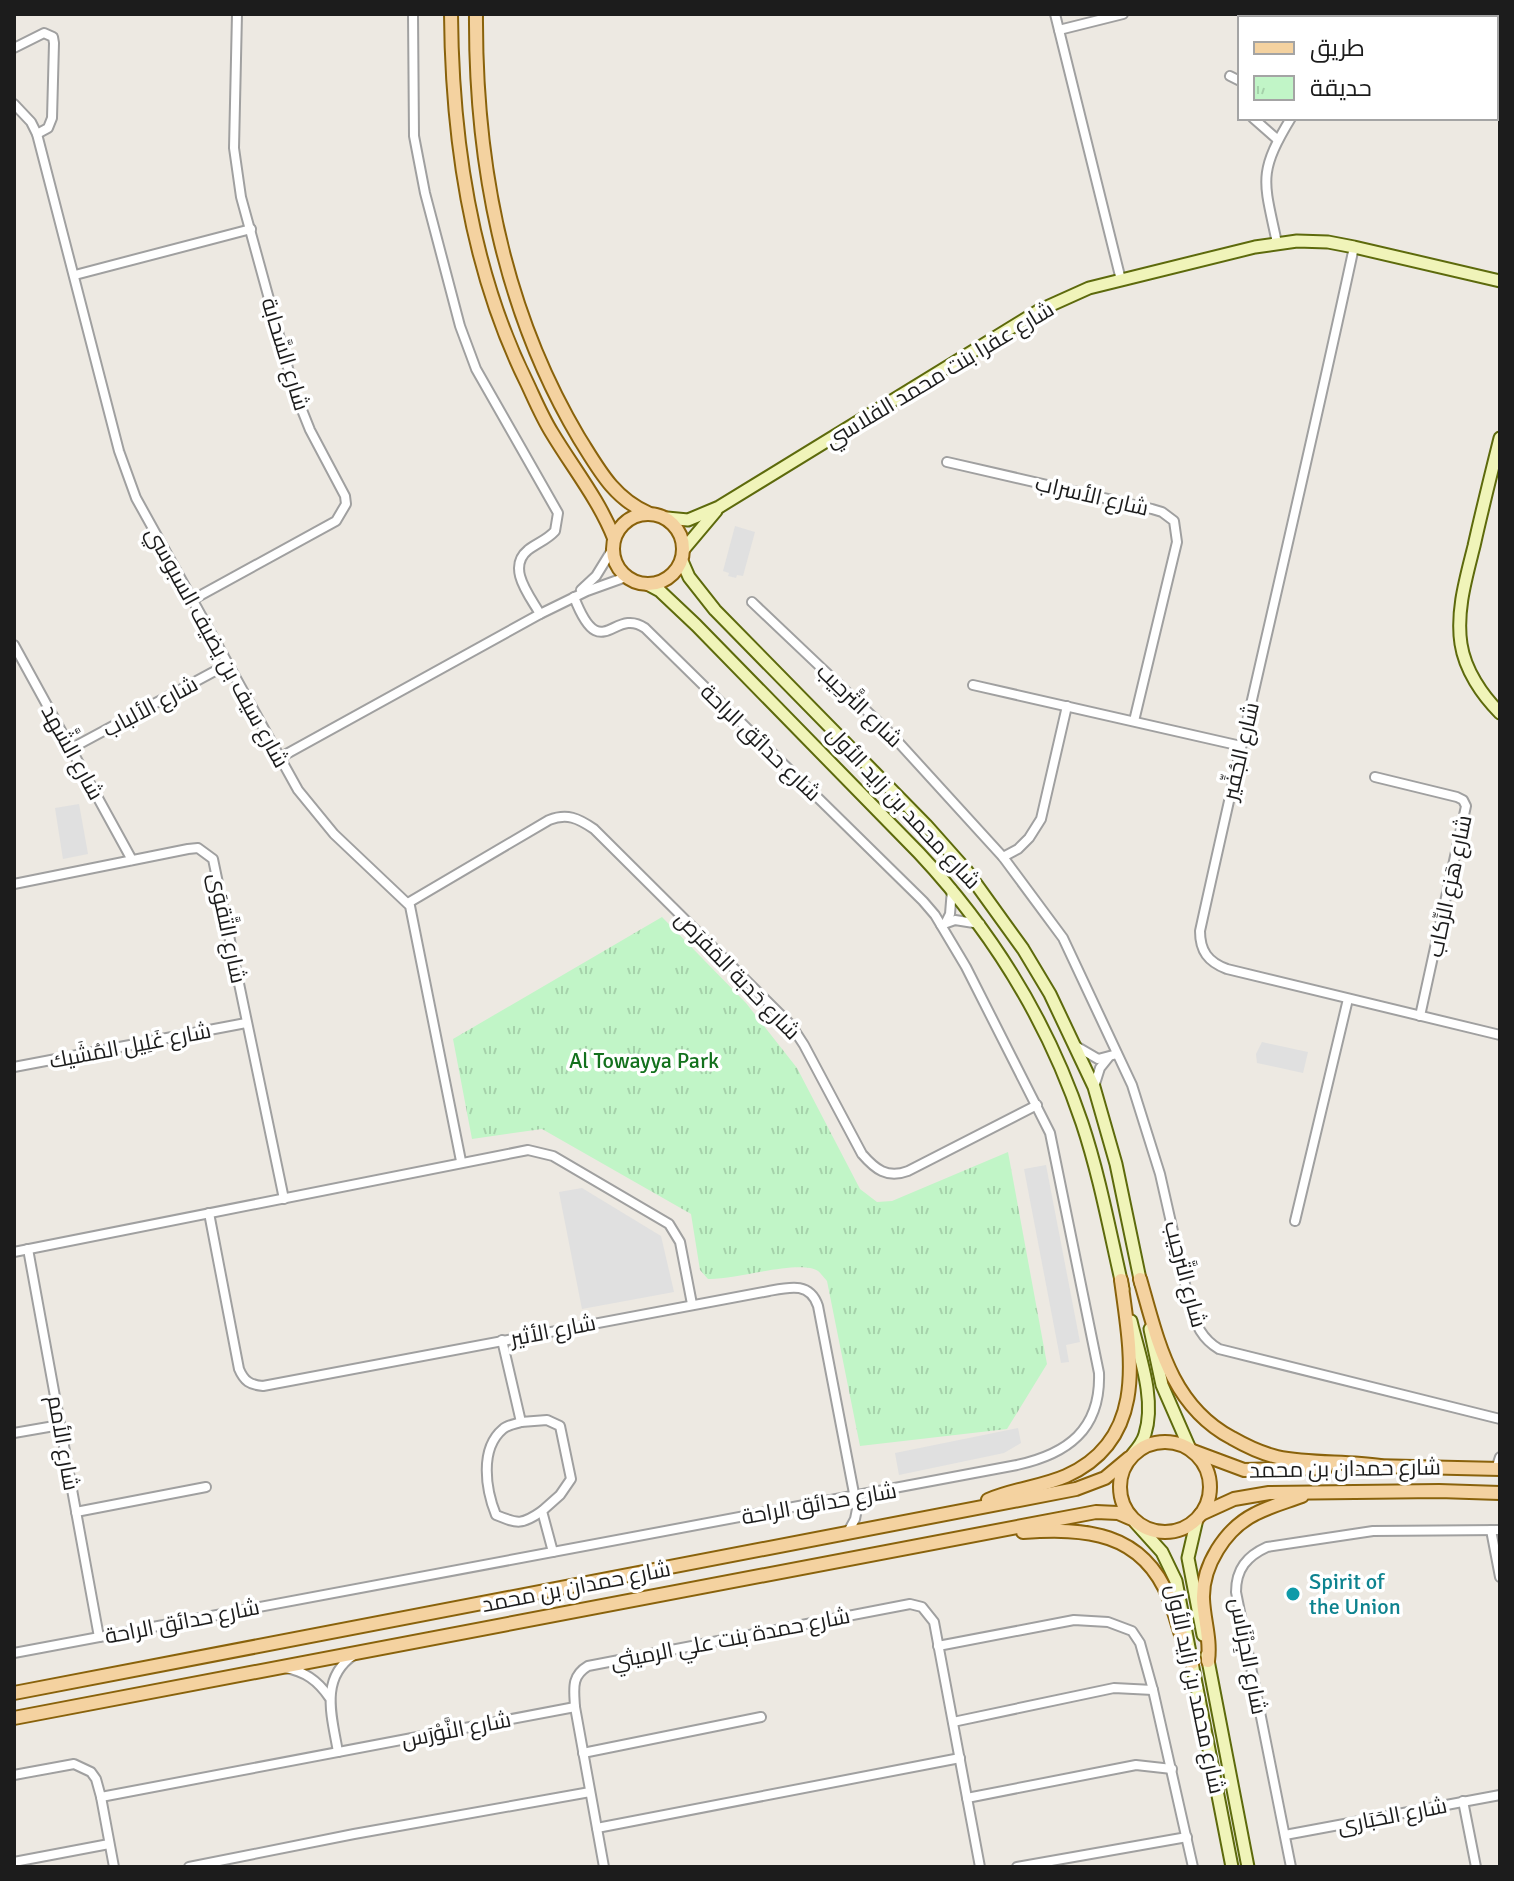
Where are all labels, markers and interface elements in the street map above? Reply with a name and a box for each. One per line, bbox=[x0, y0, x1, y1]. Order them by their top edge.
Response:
legend bbox=[1238, 16, 1498, 120]
text: طريق bbox=[1310, 33, 1365, 63]
text: حديقة bbox=[1310, 73, 1372, 103]
street label: شارع السَّحابة bbox=[255, 294, 315, 414]
street label: شارع عفرا بنت محمد الفلاسي bbox=[820, 295, 1060, 456]
street label: شارع الأسراب bbox=[1032, 469, 1151, 523]
street label: شارع سيف بن يضيف السبوسي bbox=[137, 522, 295, 774]
street label: شارع التَّرحِيب bbox=[810, 657, 909, 754]
street label: شارع الألباب bbox=[98, 670, 203, 744]
street label: شارع حدائق الراحة bbox=[694, 678, 827, 807]
street label: شارع الشَّهد bbox=[35, 698, 113, 805]
street label: شارع الجُفِّير bbox=[1214, 699, 1266, 805]
street label: شارع محمد بن زايد الأول bbox=[820, 720, 986, 895]
street label: شارع هَزع الرِّكاب bbox=[1421, 813, 1479, 960]
street label: شارع التَّقوَى bbox=[202, 870, 253, 986]
street label: شارع حَدبة المَفرَص bbox=[669, 905, 806, 1046]
street label: شارع غَلِيل المُشَيك bbox=[47, 1017, 213, 1075]
park label: Al Towayya Park bbox=[569, 1047, 719, 1074]
street label: شارع التَّرحِيب bbox=[1157, 1218, 1213, 1331]
street label: شارع الأثير bbox=[506, 1309, 598, 1353]
street label: شارع الأمم bbox=[40, 1393, 85, 1493]
street label: شارع حمدان بن محمد bbox=[1249, 1453, 1441, 1485]
street label: شارع حدائق الراحة bbox=[739, 1477, 899, 1531]
street label: شارع حمدان بن محمد bbox=[479, 1555, 673, 1619]
place label: Spirit of the Union bbox=[1309, 1568, 1401, 1620]
street label: شارع محمد بن زايد الأول bbox=[1159, 1582, 1231, 1796]
marker: Spirit of the Union bbox=[1284, 1585, 1302, 1603]
street label: شارع حدائق الراحة bbox=[102, 1593, 262, 1651]
street label: شارع الجِرْنَاس bbox=[1223, 1595, 1273, 1717]
street label: شارع حمدة بنت علي الرميثي bbox=[608, 1602, 853, 1678]
street label: شارع النَّوْرَس bbox=[399, 1706, 513, 1754]
street label: شارع الحَبَارى bbox=[1335, 1792, 1449, 1840]

